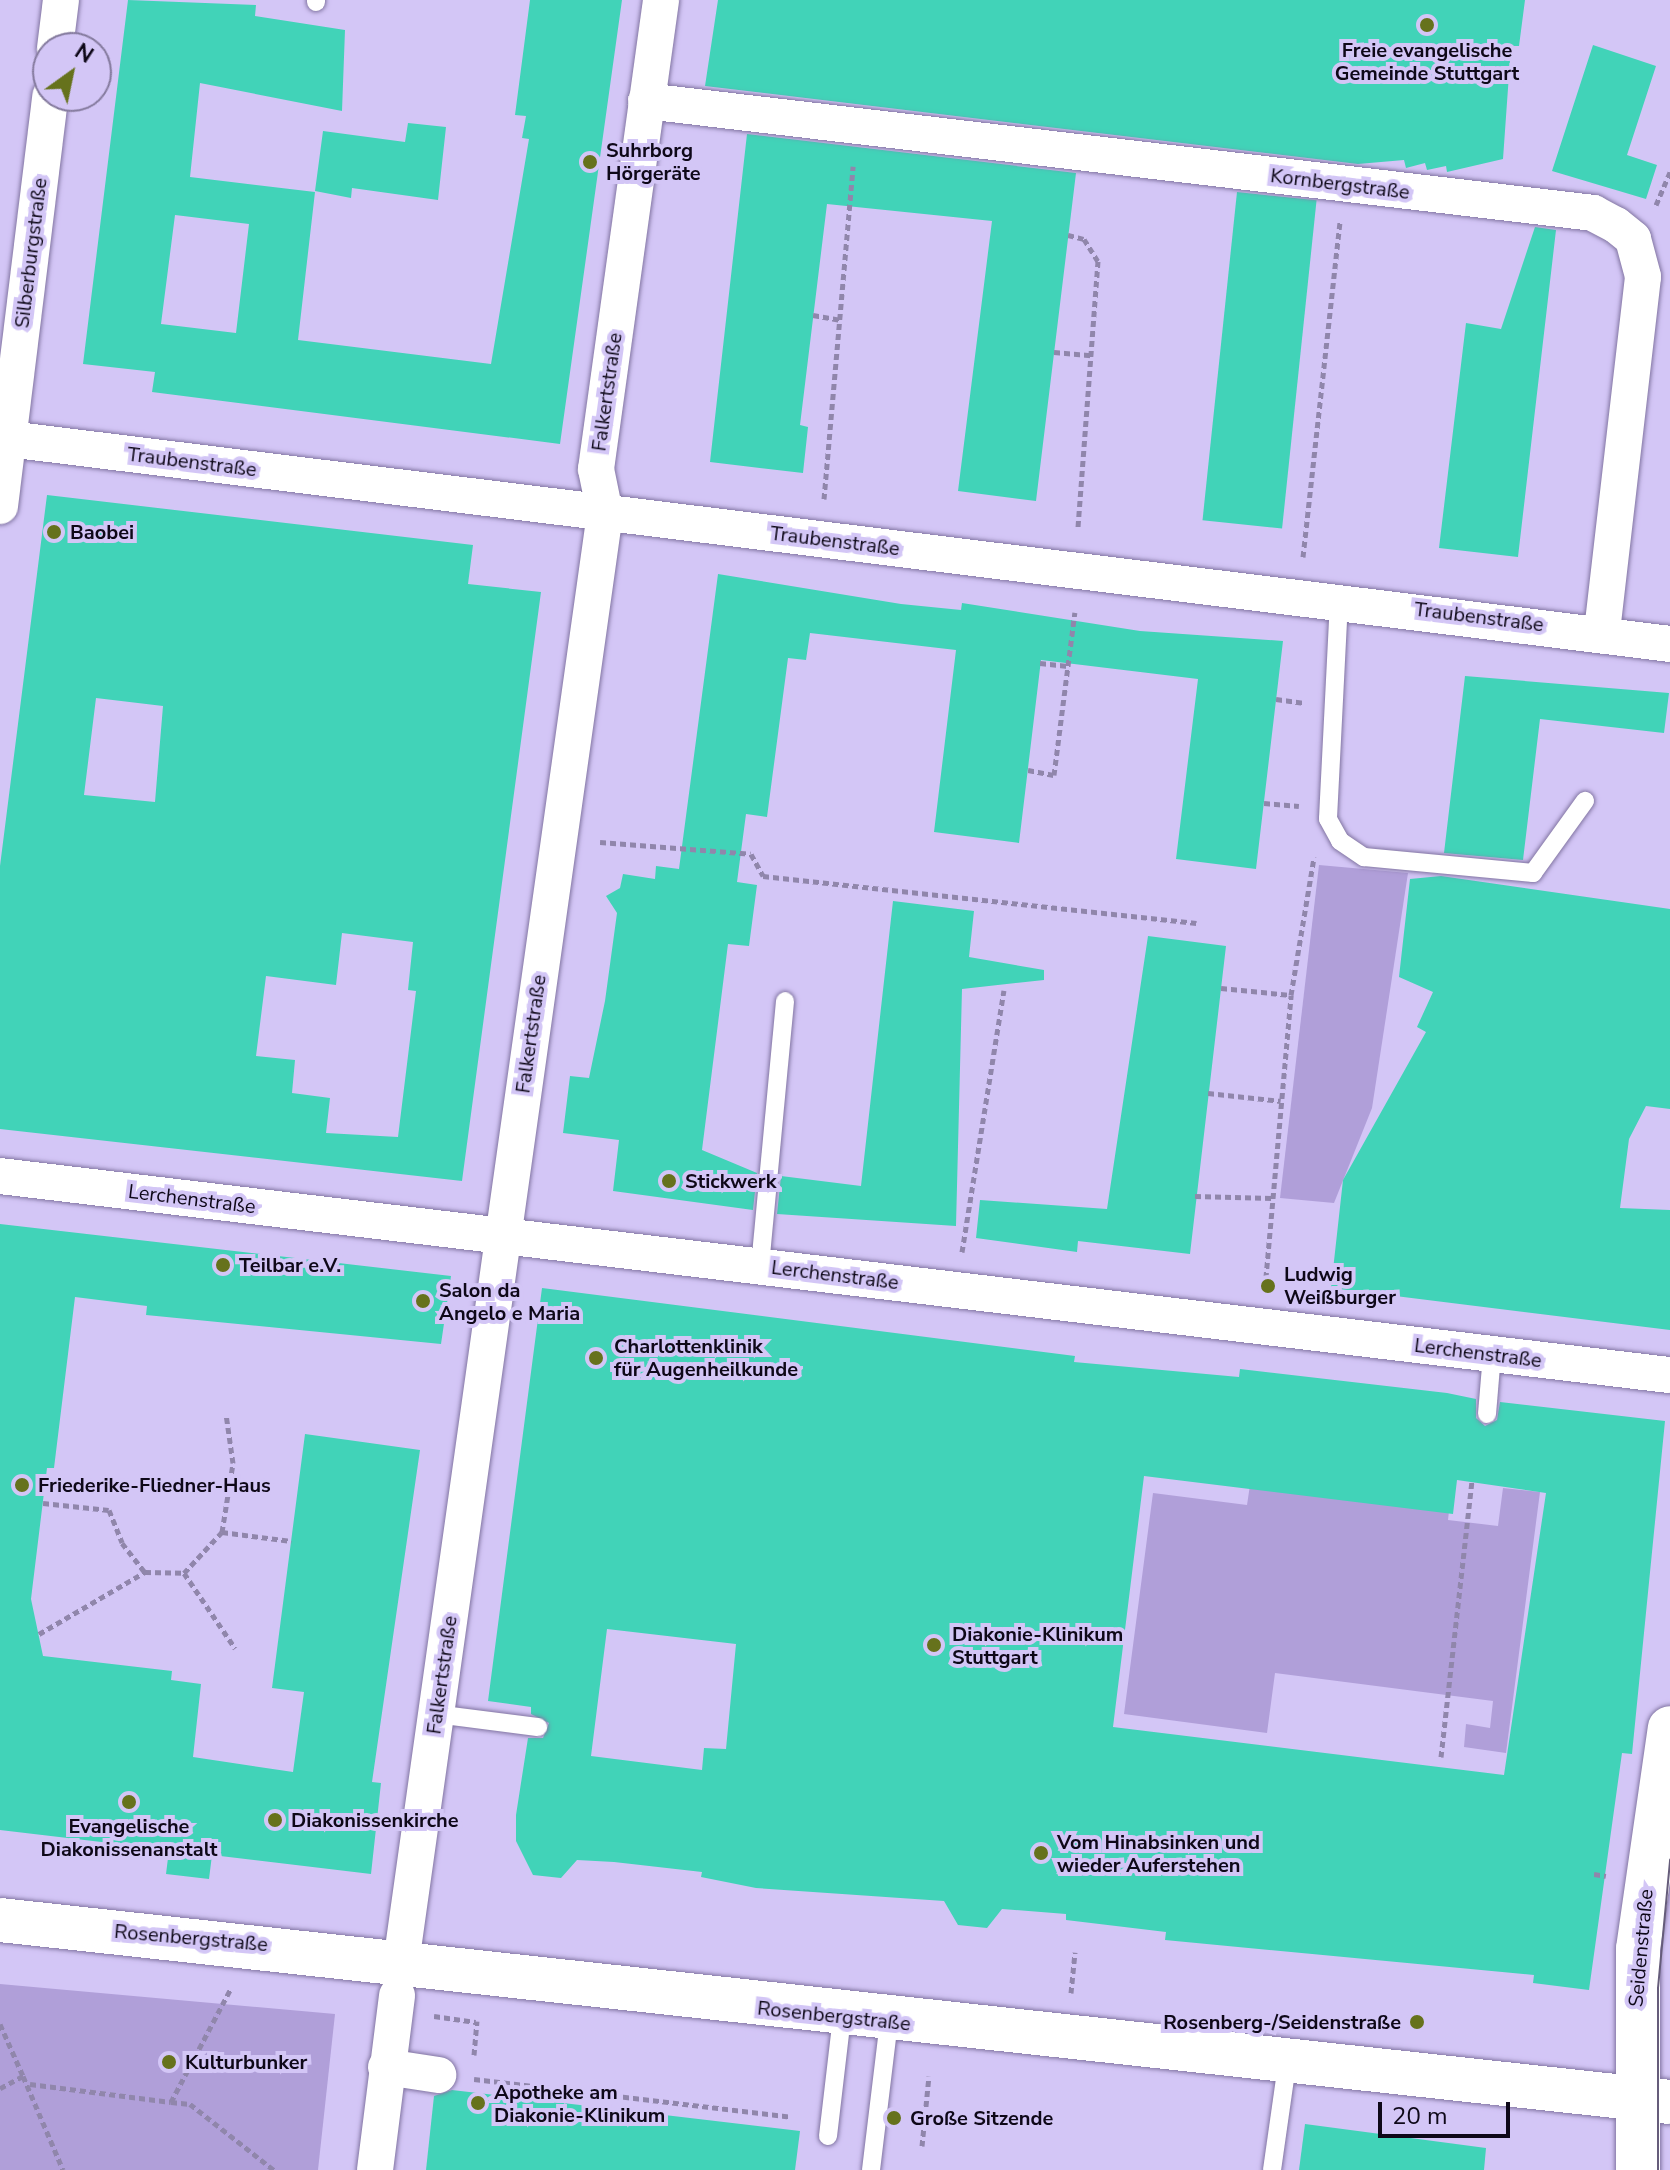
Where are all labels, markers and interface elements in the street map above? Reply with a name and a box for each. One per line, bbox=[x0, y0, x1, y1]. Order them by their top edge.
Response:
marker: Freie evangelische Gemeinde Stuttgart bbox=[1418, 16, 1436, 34]
north arrow bbox=[32, 32, 112, 112]
text: N bbox=[69, 36, 99, 71]
place label: Freie evangelische Gemeinde Stuttgart bbox=[1335, 38, 1519, 85]
place label: Suhrborg Hörgeräte bbox=[606, 138, 701, 185]
marker: Suhrborg Hörgeräte bbox=[581, 153, 599, 171]
street label: Kornbergstraße bbox=[1269, 164, 1411, 204]
street label: Silberburgstraße bbox=[10, 177, 52, 329]
street label: Falkertstraße bbox=[587, 331, 627, 453]
street label: Traubenstraße bbox=[126, 442, 258, 482]
place label: Baobei bbox=[70, 520, 134, 544]
street label: Traubenstraße bbox=[769, 521, 901, 561]
marker: Baobei bbox=[45, 523, 63, 541]
street label: Traubenstraße bbox=[1413, 597, 1545, 637]
street label: Falkertstraße bbox=[511, 973, 551, 1095]
place label: Stickwerk bbox=[685, 1169, 776, 1193]
marker: Stickwerk bbox=[660, 1172, 678, 1190]
street label: Lerchenstraße bbox=[127, 1179, 257, 1219]
place label: Teilbar e.V. bbox=[239, 1253, 341, 1277]
street label: Lerchenstraße bbox=[770, 1255, 900, 1295]
marker: Teilbar e.V. bbox=[214, 1256, 232, 1274]
place label: Ludwig Weißburger bbox=[1284, 1262, 1396, 1309]
marker: Ludwig Weißburger bbox=[1259, 1277, 1277, 1295]
place label: Salon da Angelo e Maria bbox=[439, 1278, 580, 1325]
marker: Salon da Angelo e Maria bbox=[414, 1292, 432, 1310]
street label: Lerchenstraße bbox=[1413, 1333, 1543, 1373]
place label: Charlottenklinik für Augenheilkunde bbox=[614, 1334, 798, 1381]
marker: Charlottenklinik für Augenheilkunde bbox=[585, 1347, 607, 1369]
place label: Friederike-Fliedner-Haus bbox=[38, 1473, 271, 1497]
marker: Friederike-Fliedner-Haus bbox=[13, 1476, 31, 1494]
street label: Falkertstraße bbox=[422, 1614, 462, 1736]
place label: Diakonie-Klinikum Stuttgart bbox=[952, 1622, 1123, 1669]
marker: Diakonie-Klinikum Stuttgart bbox=[923, 1634, 945, 1656]
marker: Evangelische Diakonissenanstalt bbox=[120, 1793, 138, 1811]
place label: Diakonissenkirche bbox=[291, 1808, 459, 1832]
marker: Diakonissenkirche bbox=[266, 1811, 284, 1829]
place label: Evangelische Diakonissenanstalt bbox=[41, 1814, 217, 1861]
place label: Vom Hinabsinken und wieder Auferstehen bbox=[1057, 1830, 1260, 1877]
marker: Vom Hinabsinken und wieder Auferstehen bbox=[1032, 1844, 1050, 1862]
street label: Seidenstraße bbox=[1624, 1888, 1658, 2008]
street label: Rosenbergstraße bbox=[113, 1919, 269, 1957]
street label: Rosenbergstraße bbox=[756, 1996, 912, 2036]
place label: Rosenberg-/Seidenstraße bbox=[1163, 2010, 1401, 2034]
marker: Rosenberg-/Seidenstraße bbox=[1408, 2013, 1426, 2031]
place label: Kulturbunker bbox=[185, 2050, 307, 2074]
marker: Kulturbunker bbox=[160, 2053, 178, 2071]
place label: Apotheke am Diakonie-Klinikum bbox=[494, 2080, 665, 2127]
scale bar bbox=[1382, 2086, 1514, 2136]
marker: Apotheke am Diakonie-Klinikum bbox=[469, 2094, 487, 2112]
text: 20 m bbox=[1392, 2100, 1448, 2132]
place label: Große Sitzende bbox=[910, 2106, 1053, 2130]
marker: Große Sitzende bbox=[885, 2109, 903, 2127]

